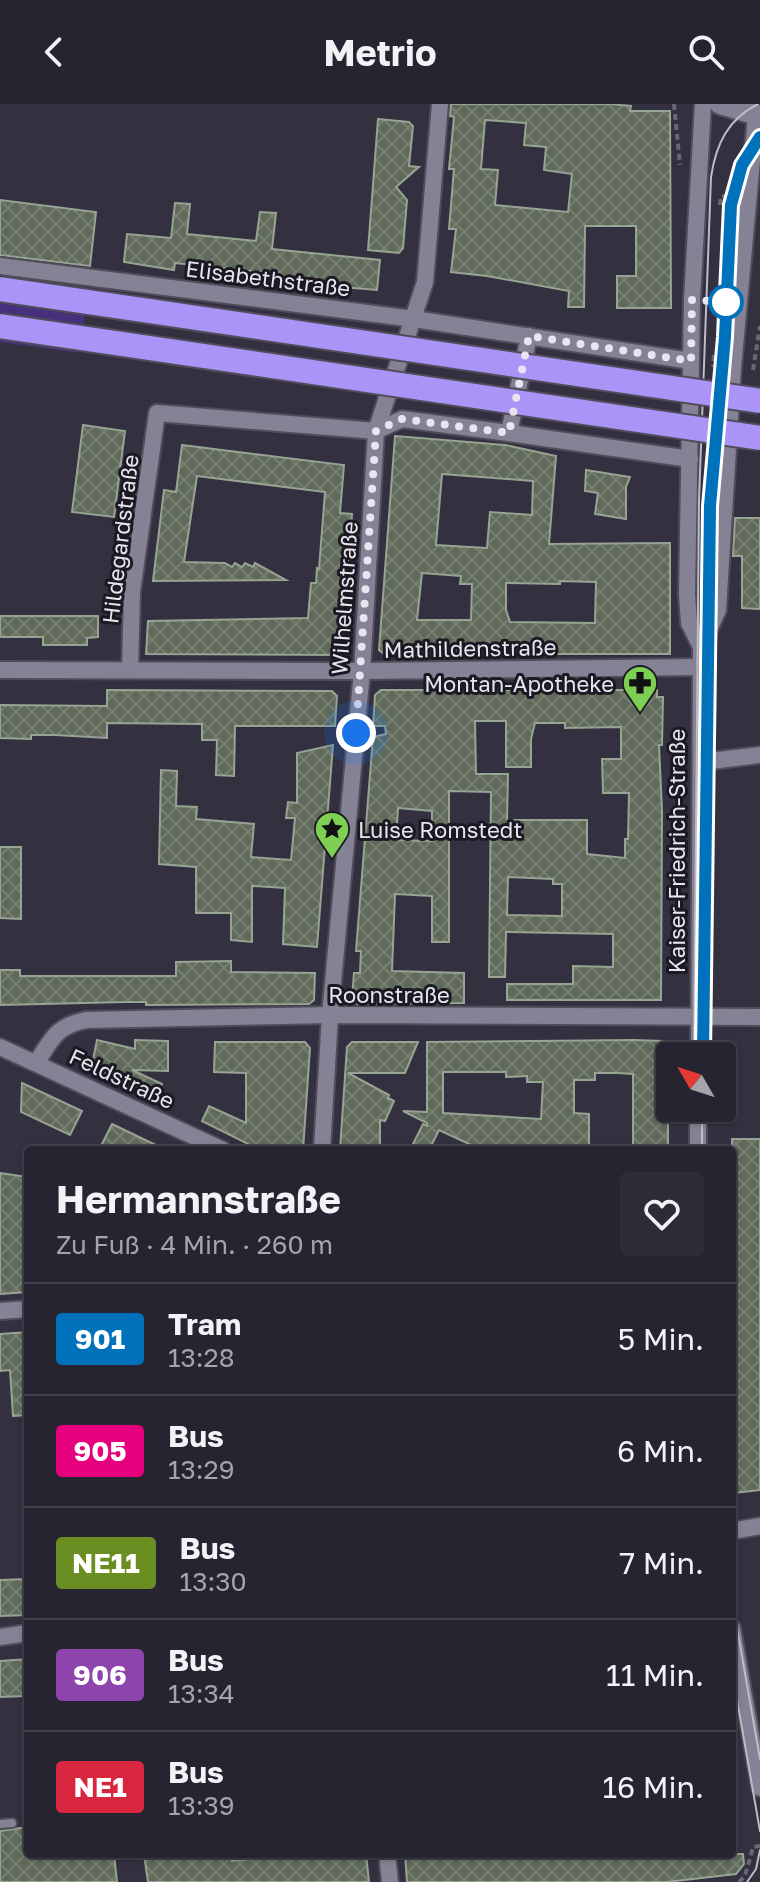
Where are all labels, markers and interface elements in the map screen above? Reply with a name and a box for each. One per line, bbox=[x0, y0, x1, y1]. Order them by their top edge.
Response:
icon: back bbox=[32, 30, 76, 74]
icon: search bbox=[684, 30, 728, 74]
text: Metrio bbox=[323, 31, 437, 74]
street label: Elisabethstraße bbox=[184, 254, 352, 302]
unlabelled marker bbox=[709, 285, 743, 319]
street label: Hildegardstraße bbox=[96, 453, 144, 625]
street label: Wilhelmstraße bbox=[325, 520, 363, 676]
street label: Mathildenstraße bbox=[383, 633, 557, 663]
pharmacy icon: Montan-Apotheke bbox=[621, 664, 659, 714]
place label: Montan-Apotheke bbox=[424, 670, 614, 697]
your location bbox=[336, 713, 376, 753]
street label: Kaiser-Friedrich-Straße bbox=[663, 729, 690, 973]
place icon: Luise Romstedt bbox=[313, 810, 351, 860]
place label: Luise Romstedt bbox=[358, 816, 522, 843]
street label: Roonstraße bbox=[328, 981, 450, 1008]
street label: Feldstraße bbox=[65, 1042, 179, 1114]
north arrow bbox=[656, 1042, 736, 1122]
map controls bbox=[656, 1042, 736, 1122]
button: heart bbox=[620, 1172, 704, 1256]
text: Hermannstraße bbox=[56, 1176, 341, 1221]
text: Zu Fuß · 4 Min. · 260 m bbox=[56, 1229, 333, 1260]
text: Tram bbox=[168, 1306, 241, 1342]
text: 5 Min. bbox=[618, 1321, 704, 1357]
text: 901 bbox=[75, 1322, 125, 1355]
text: 13:28 bbox=[168, 1342, 235, 1373]
text: Bus bbox=[168, 1418, 224, 1454]
text: 6 Min. bbox=[617, 1433, 704, 1469]
text: 905 bbox=[73, 1434, 127, 1467]
text: 13:29 bbox=[168, 1454, 234, 1485]
text: Bus bbox=[180, 1530, 235, 1566]
text: 7 Min. bbox=[619, 1545, 704, 1581]
text: NE11 bbox=[72, 1546, 140, 1579]
text: 13:30 bbox=[180, 1566, 247, 1597]
text: Bus bbox=[168, 1642, 224, 1678]
text: 11 Min. bbox=[606, 1657, 704, 1693]
text: 906 bbox=[73, 1658, 127, 1691]
text: 13:34 bbox=[168, 1678, 235, 1709]
text: Bus bbox=[168, 1754, 224, 1790]
text: 16 Min. bbox=[603, 1769, 704, 1805]
text: NE1 bbox=[73, 1770, 127, 1803]
text: 13:39 bbox=[168, 1790, 235, 1821]

